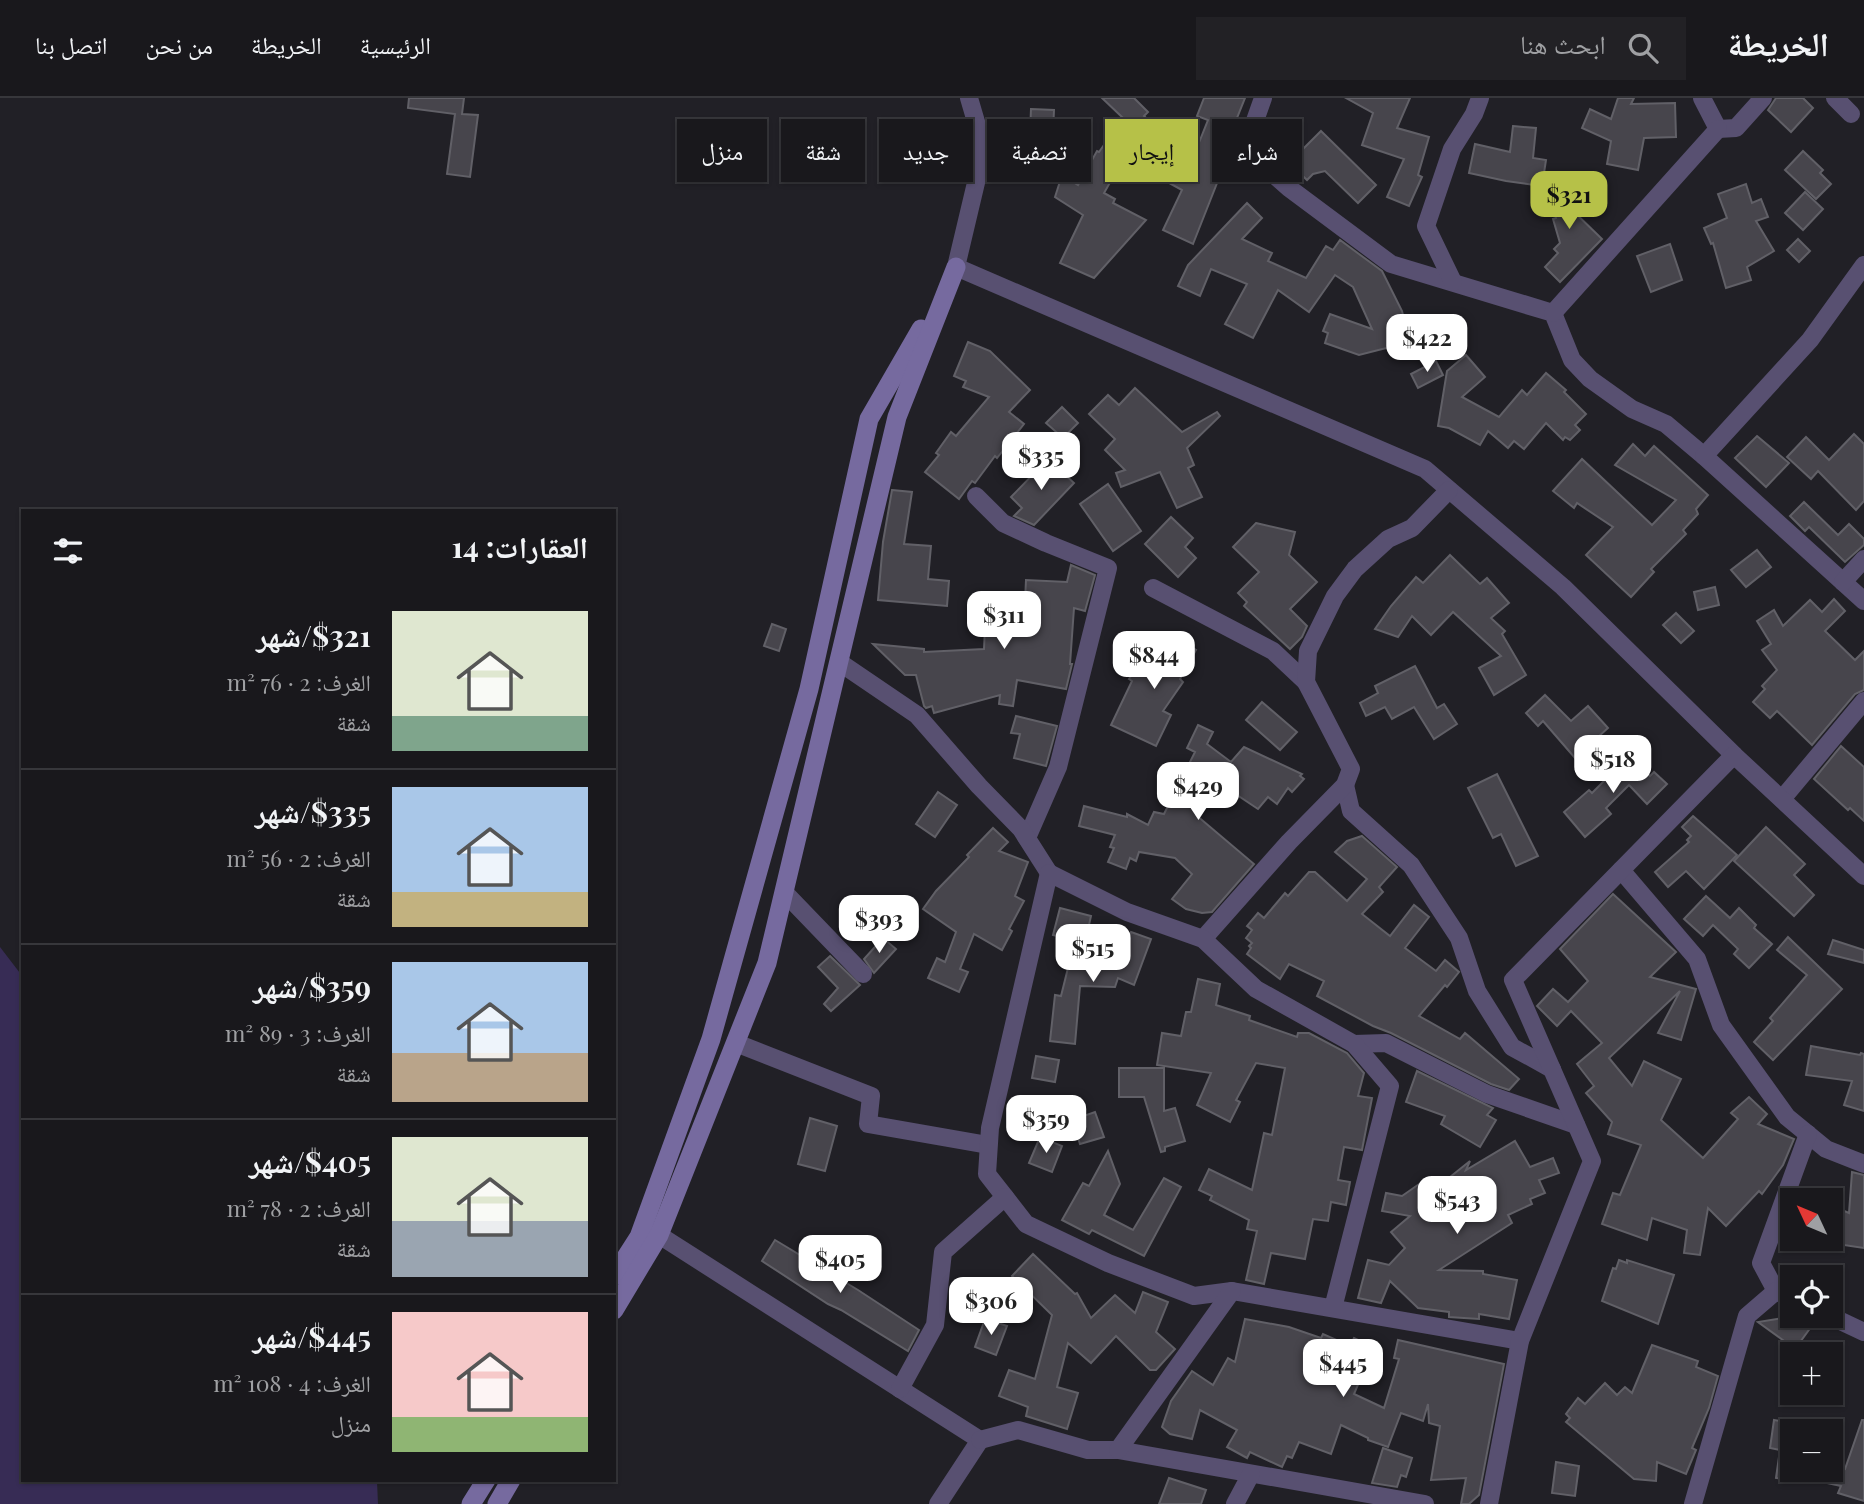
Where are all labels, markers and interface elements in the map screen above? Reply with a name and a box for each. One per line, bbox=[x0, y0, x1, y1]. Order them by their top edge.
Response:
search box bbox=[1196, 17, 1686, 80]
text: الخريطة bbox=[1728, 20, 1829, 64]
text: ابحث هنا bbox=[1520, 26, 1606, 61]
text: اتصل بنا bbox=[35, 28, 107, 60]
text: من نحن bbox=[145, 28, 213, 60]
text: الخريطة bbox=[251, 28, 322, 60]
text: الرئيسية bbox=[360, 28, 431, 60]
icon: search bbox=[1624, 29, 1662, 67]
chip: منزل bbox=[677, 119, 767, 182]
chip: شقة bbox=[781, 119, 865, 182]
chip: جديد bbox=[879, 119, 973, 182]
chip: تصفية bbox=[987, 119, 1091, 182]
chip: إيجار bbox=[1105, 119, 1198, 182]
chip: شراء bbox=[1212, 119, 1302, 182]
pin: $321 bbox=[1528, 172, 1610, 231]
text: $321 bbox=[1546, 178, 1592, 209]
pin: $422 bbox=[1386, 314, 1468, 374]
text: $422 bbox=[1402, 321, 1452, 352]
pin: $335 bbox=[1000, 432, 1082, 492]
text: $335 bbox=[1018, 439, 1064, 470]
text: العقارات: 14 bbox=[451, 526, 588, 566]
icon: filters bbox=[49, 532, 87, 570]
pin: $311 bbox=[963, 592, 1045, 651]
text: $311 bbox=[983, 598, 1025, 629]
text: $321/شهر bbox=[256, 615, 371, 655]
pin: $844 bbox=[1113, 632, 1195, 691]
text: $844 bbox=[1129, 638, 1179, 669]
icon: home bbox=[448, 639, 532, 723]
text: الغرف: 2 · 76 m² bbox=[227, 666, 371, 697]
text: شقة bbox=[337, 706, 371, 737]
pin: $518 bbox=[1572, 736, 1654, 795]
text: $518 bbox=[1590, 742, 1636, 773]
pin: $429 bbox=[1157, 762, 1239, 822]
text: $429 bbox=[1173, 769, 1223, 800]
text: $335/شهر bbox=[255, 791, 371, 831]
icon: home bbox=[448, 815, 532, 899]
text: الغرف: 2 · 56 m² bbox=[227, 842, 371, 873]
text: شقة bbox=[337, 882, 371, 913]
pin: $393 bbox=[838, 896, 920, 955]
text: $393 bbox=[855, 902, 903, 933]
pin: $515 bbox=[1052, 924, 1134, 984]
text: $515 bbox=[1072, 931, 1114, 962]
text: $359/شهر bbox=[253, 966, 371, 1006]
icon: home bbox=[448, 990, 532, 1074]
text: الغرف: 3 · 89 m² bbox=[225, 1017, 371, 1048]
text: شقة bbox=[337, 1057, 371, 1088]
pin: $359 bbox=[1005, 1096, 1087, 1155]
text: $359 bbox=[1022, 1102, 1070, 1133]
text: $405/شهر bbox=[249, 1141, 371, 1181]
icon: home bbox=[448, 1165, 532, 1249]
pin: $543 bbox=[1416, 1176, 1498, 1236]
text: $543 bbox=[1434, 1183, 1480, 1214]
north arrow bbox=[1780, 1188, 1843, 1251]
map controls bbox=[1780, 1188, 1843, 1482]
text: الغرف: 2 · 78 m² bbox=[227, 1192, 371, 1223]
text: شقة bbox=[337, 1232, 371, 1263]
pin: $405 bbox=[799, 1236, 881, 1295]
text: $405 bbox=[815, 1242, 865, 1273]
button: locate bbox=[1780, 1265, 1843, 1328]
pin: $306 bbox=[950, 1278, 1032, 1337]
text: $306 bbox=[965, 1284, 1017, 1315]
text: $445/شهر bbox=[253, 1316, 371, 1356]
icon: home bbox=[448, 1340, 532, 1424]
pin: $445 bbox=[1302, 1340, 1384, 1399]
button: + bbox=[1780, 1342, 1843, 1405]
text: $445 bbox=[1319, 1346, 1367, 1377]
text: الغرف: 4 · 108 m² bbox=[213, 1367, 371, 1398]
text: منزل bbox=[331, 1407, 371, 1438]
button: − bbox=[1780, 1419, 1843, 1482]

